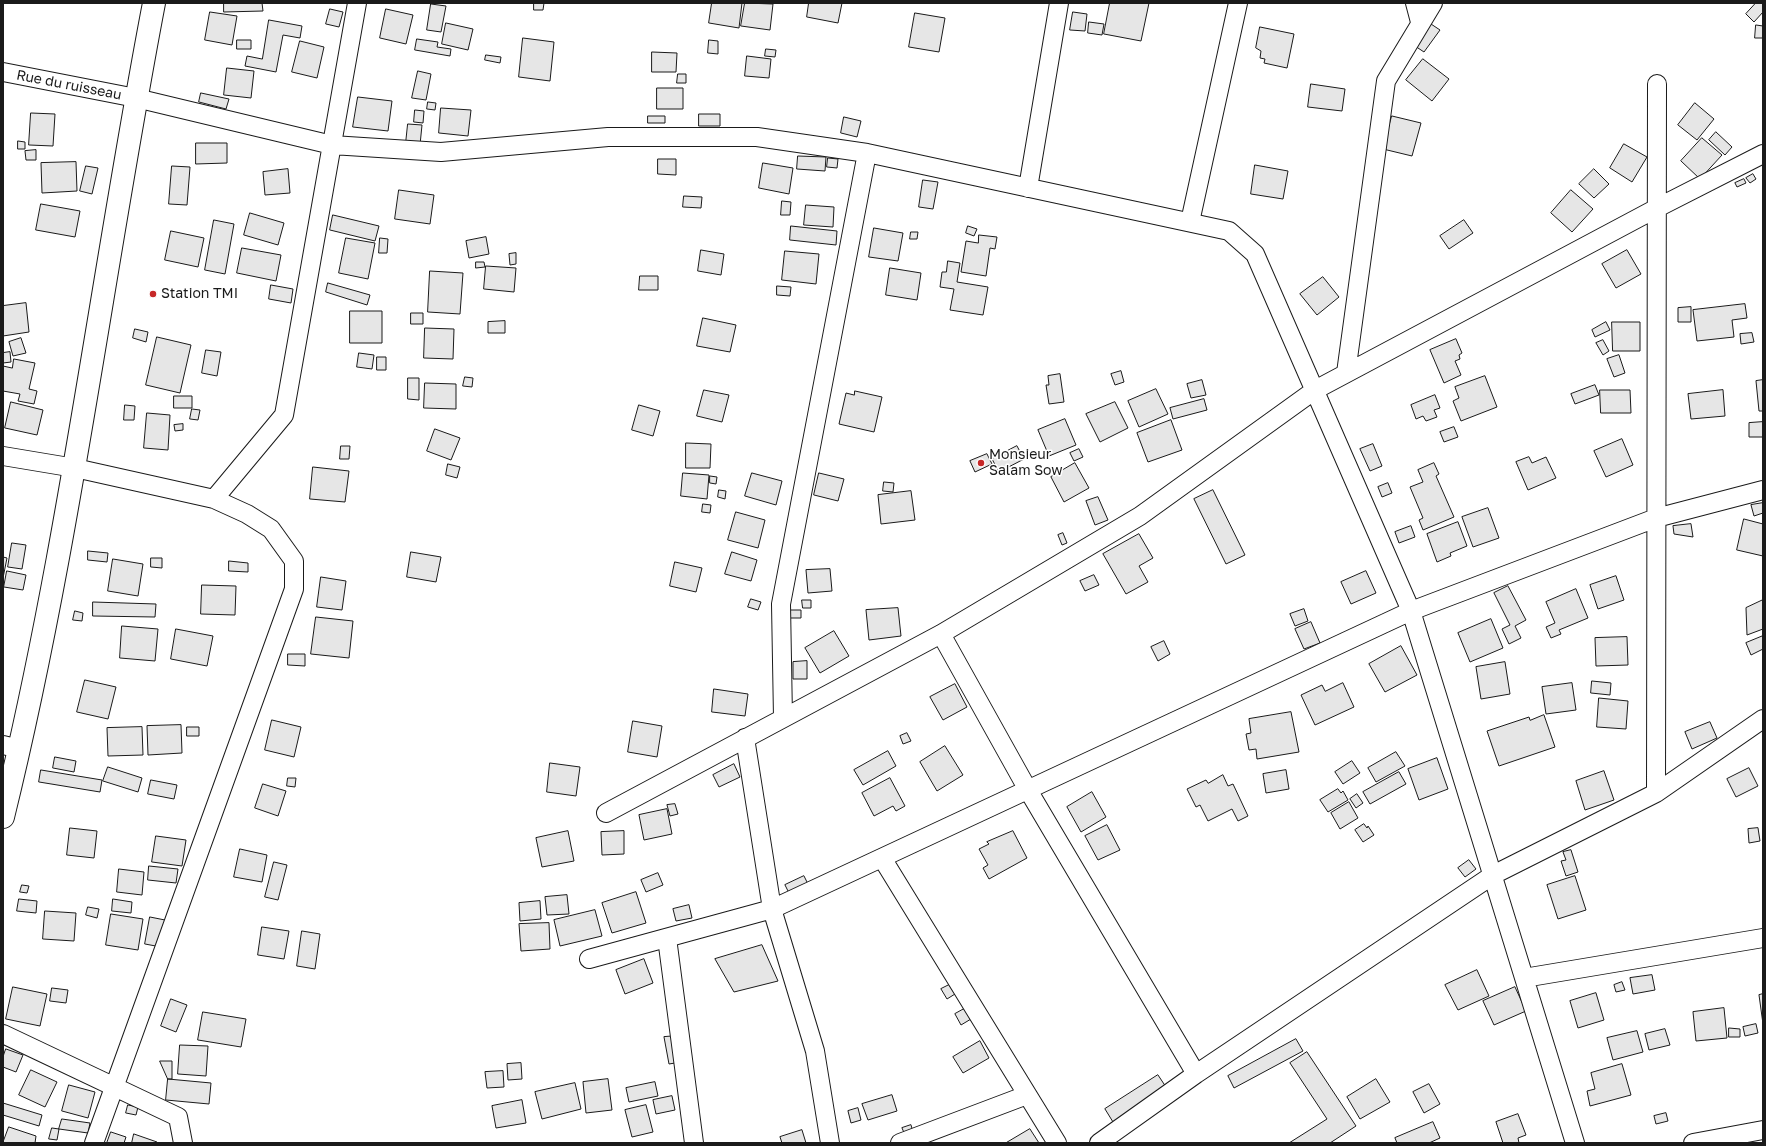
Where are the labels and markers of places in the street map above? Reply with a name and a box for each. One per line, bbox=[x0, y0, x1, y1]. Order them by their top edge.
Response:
place label: Station TMI bbox=[161, 286, 238, 302]
marker: Station TMI bbox=[148, 289, 158, 299]
place label: Monsieur Salam Sow bbox=[989, 447, 1063, 480]
marker: Monsieur Salam Sow bbox=[976, 458, 986, 468]

